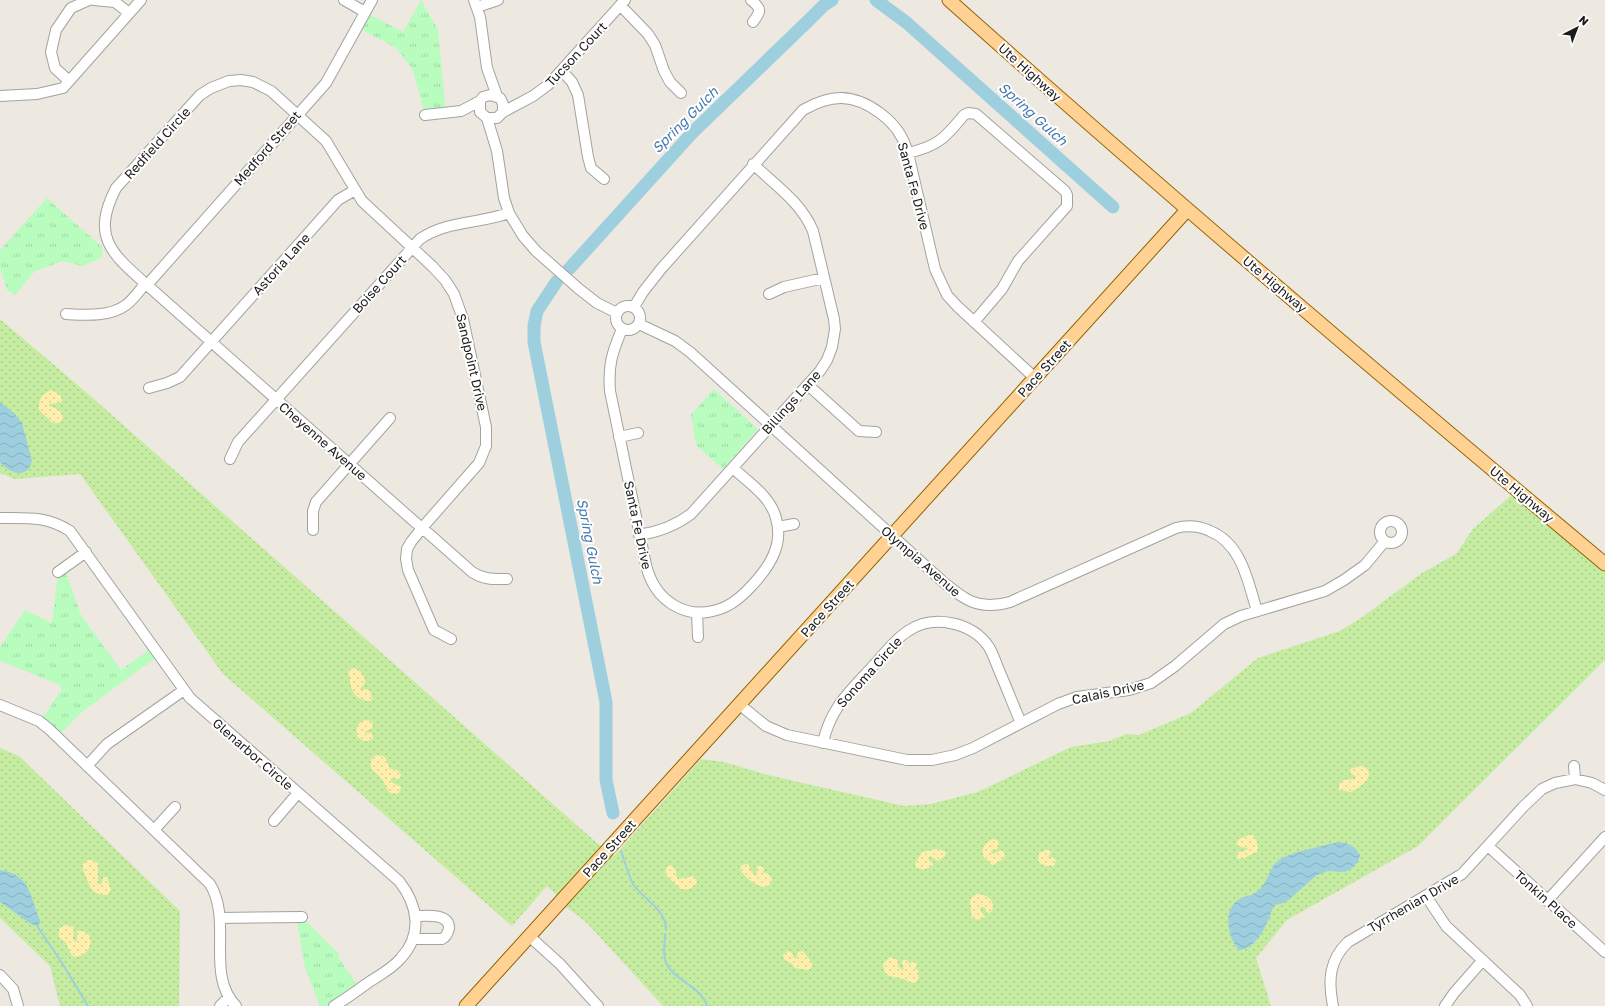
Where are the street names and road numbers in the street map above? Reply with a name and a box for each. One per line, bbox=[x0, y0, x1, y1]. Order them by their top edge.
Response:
street label: Tucson Court bbox=[542, 18, 610, 90]
street label: Ute Highway bbox=[995, 40, 1065, 105]
street label: Redfield Circle bbox=[121, 104, 193, 182]
street label: Medford Street bbox=[230, 107, 304, 189]
street label: Santa Fe Drive bbox=[895, 140, 933, 232]
street label: Astoria Lane bbox=[249, 230, 313, 298]
street label: Boise Court bbox=[349, 252, 409, 316]
street label: Ute Highway bbox=[1239, 252, 1311, 316]
street label: Sandpoint Drive bbox=[453, 312, 491, 412]
street label: Pace Street bbox=[1014, 336, 1074, 400]
street label: Billings Lane bbox=[758, 367, 824, 437]
street label: Cheyenne Avenue bbox=[276, 398, 370, 484]
street label: Ute Highway bbox=[1486, 462, 1558, 526]
street label: Santa Fe Drive bbox=[621, 479, 655, 571]
street label: Olympia Avenue bbox=[878, 522, 964, 600]
street label: Pace Street bbox=[797, 576, 857, 640]
street label: Sonoma Circle bbox=[833, 633, 905, 711]
street label: Calais Drive bbox=[1070, 677, 1146, 707]
street label: Glenarbor Circle bbox=[210, 715, 296, 793]
street label: Pace Street bbox=[579, 816, 639, 880]
street label: Tonkin Place bbox=[1511, 866, 1581, 932]
street label: Tyrrhenian Drive bbox=[1365, 871, 1461, 935]

